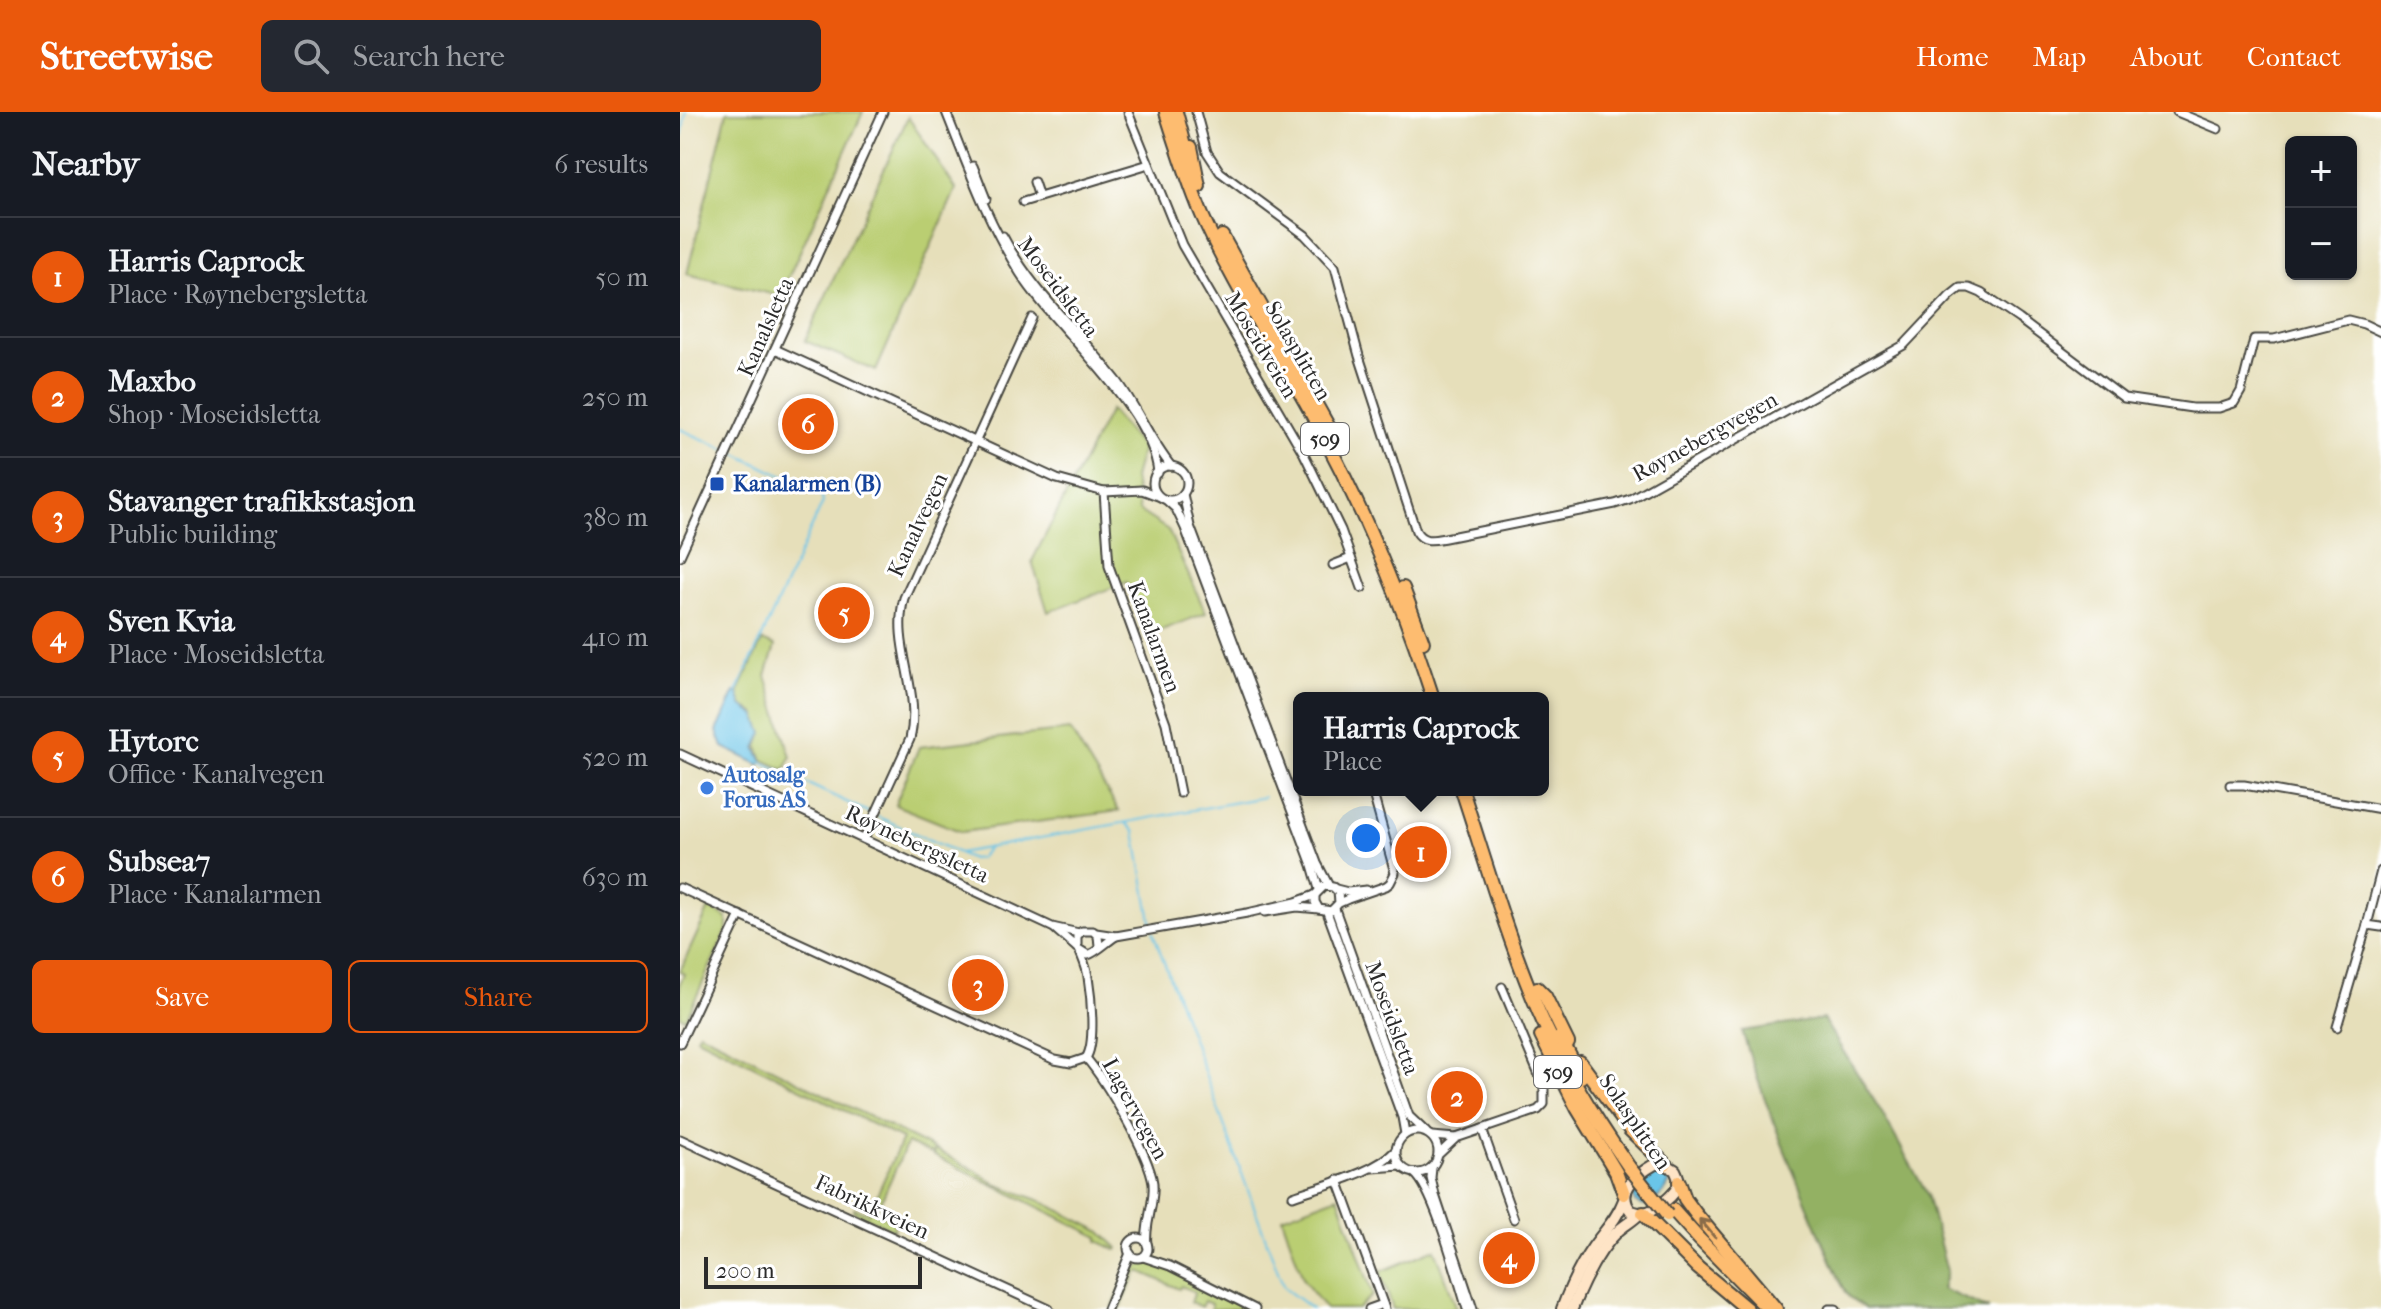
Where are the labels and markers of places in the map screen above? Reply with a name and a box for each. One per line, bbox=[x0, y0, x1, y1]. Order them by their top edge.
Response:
pin: 6 bbox=[782, 394, 834, 454]
place label: Kanalarmen (B) bbox=[733, 471, 881, 497]
marker: Kanalarmen (B) bbox=[708, 475, 726, 493]
pin: 5 bbox=[818, 583, 870, 643]
place label: Autosalg Forus AS bbox=[721, 762, 806, 813]
marker: Autosalg Forus AS bbox=[698, 779, 716, 797]
pin: 1 bbox=[1395, 822, 1447, 882]
pin: 3 bbox=[952, 955, 1004, 1015]
pin: 2 bbox=[1431, 1067, 1483, 1127]
pin: 4 bbox=[1483, 1228, 1535, 1288]

